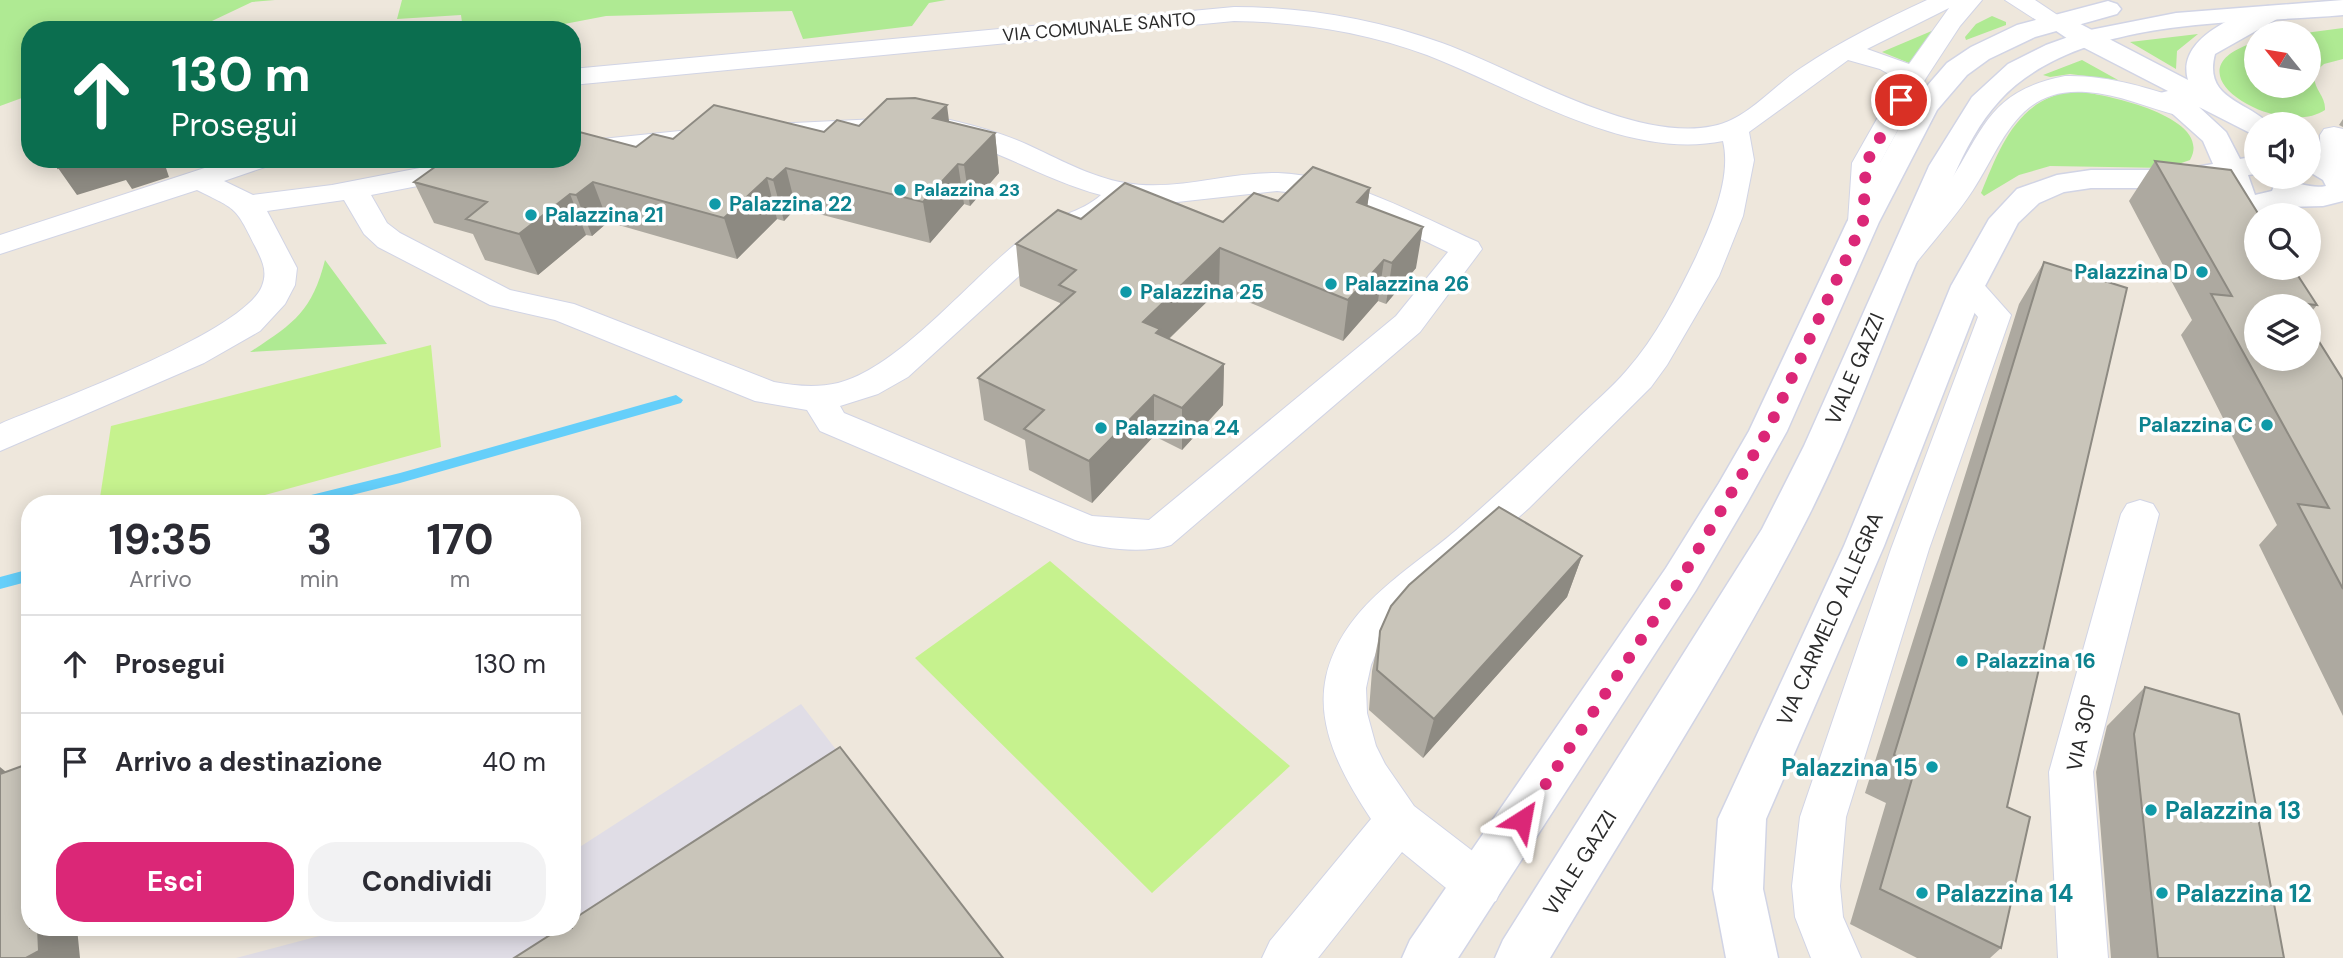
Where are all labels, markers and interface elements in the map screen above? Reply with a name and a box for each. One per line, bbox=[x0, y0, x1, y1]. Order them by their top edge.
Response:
street label: VIA COMUNALE SANTO bbox=[1001, 7, 1197, 47]
north arrow bbox=[2244, 21, 2320, 98]
map controls bbox=[2244, 21, 2321, 371]
text: 130 m bbox=[171, 42, 311, 106]
icon: ahead bbox=[56, 49, 147, 140]
pin bbox=[1871, 70, 1931, 130]
icon: arrive bbox=[1882, 81, 1920, 119]
text: Prosegui bbox=[171, 104, 298, 146]
button: sound bbox=[2244, 112, 2321, 189]
place label: Palazzina 23 bbox=[914, 178, 1020, 202]
marker: Palazzina 23 bbox=[892, 182, 908, 198]
place label: Palazzina 22 bbox=[729, 190, 852, 218]
marker: Palazzina 22 bbox=[707, 196, 723, 212]
place label: Palazzina 21 bbox=[545, 201, 664, 229]
button: search bbox=[2244, 203, 2321, 280]
marker: Palazzina 21 bbox=[523, 207, 539, 223]
place label: Palazzina D bbox=[2074, 258, 2188, 286]
marker: Palazzina D bbox=[2194, 264, 2210, 280]
place label: Palazzina 26 bbox=[1345, 270, 1469, 298]
marker: Palazzina 26 bbox=[1323, 276, 1339, 292]
place label: Palazzina 25 bbox=[1140, 278, 1264, 306]
marker: Palazzina 25 bbox=[1118, 284, 1134, 300]
button: layers bbox=[2244, 294, 2321, 371]
street label: VIALE GAZZI bbox=[1819, 309, 1891, 429]
place label: Palazzina C bbox=[2139, 411, 2253, 439]
place label: Palazzina 24 bbox=[1115, 414, 1240, 442]
marker: Palazzina C bbox=[2259, 417, 2275, 433]
marker: Palazzina 24 bbox=[1093, 420, 1109, 436]
street label: VIA CARMELO ALLEGRA bbox=[1770, 508, 1890, 730]
text: 19:35 bbox=[108, 512, 212, 567]
text: 3 bbox=[307, 512, 332, 567]
text: 170 bbox=[426, 512, 494, 567]
text: Arrivo bbox=[129, 564, 192, 594]
text: min bbox=[300, 564, 339, 594]
text: m bbox=[450, 564, 470, 594]
icon: ahead bbox=[56, 645, 94, 683]
text: Prosegui bbox=[115, 647, 225, 681]
text: 130 m bbox=[475, 647, 546, 681]
place label: Palazzina 16 bbox=[1976, 647, 2096, 675]
marker: Palazzina 16 bbox=[1954, 653, 1970, 669]
street label: VIA 30P bbox=[2060, 692, 2104, 774]
icon: arrive bbox=[56, 743, 94, 781]
text: Arrivo a destinazione bbox=[115, 745, 382, 779]
text: 40 m bbox=[482, 745, 546, 779]
place label: Palazzina 15 bbox=[1781, 752, 1918, 783]
marker: Palazzina 15 bbox=[1924, 759, 1940, 775]
position arrow bbox=[1485, 783, 1559, 857]
place label: Palazzina 13 bbox=[2165, 795, 2301, 826]
marker: Palazzina 13 bbox=[2143, 802, 2159, 818]
street label: VIALE GAZZI bbox=[1537, 805, 1623, 921]
button: Esci bbox=[56, 842, 294, 922]
button: Condividi bbox=[308, 842, 546, 922]
place label: Palazzina 14 bbox=[1936, 878, 2073, 909]
place label: Palazzina 12 bbox=[2176, 878, 2312, 909]
marker: Palazzina 14 bbox=[1914, 885, 1930, 901]
marker: Palazzina 12 bbox=[2154, 885, 2170, 901]

